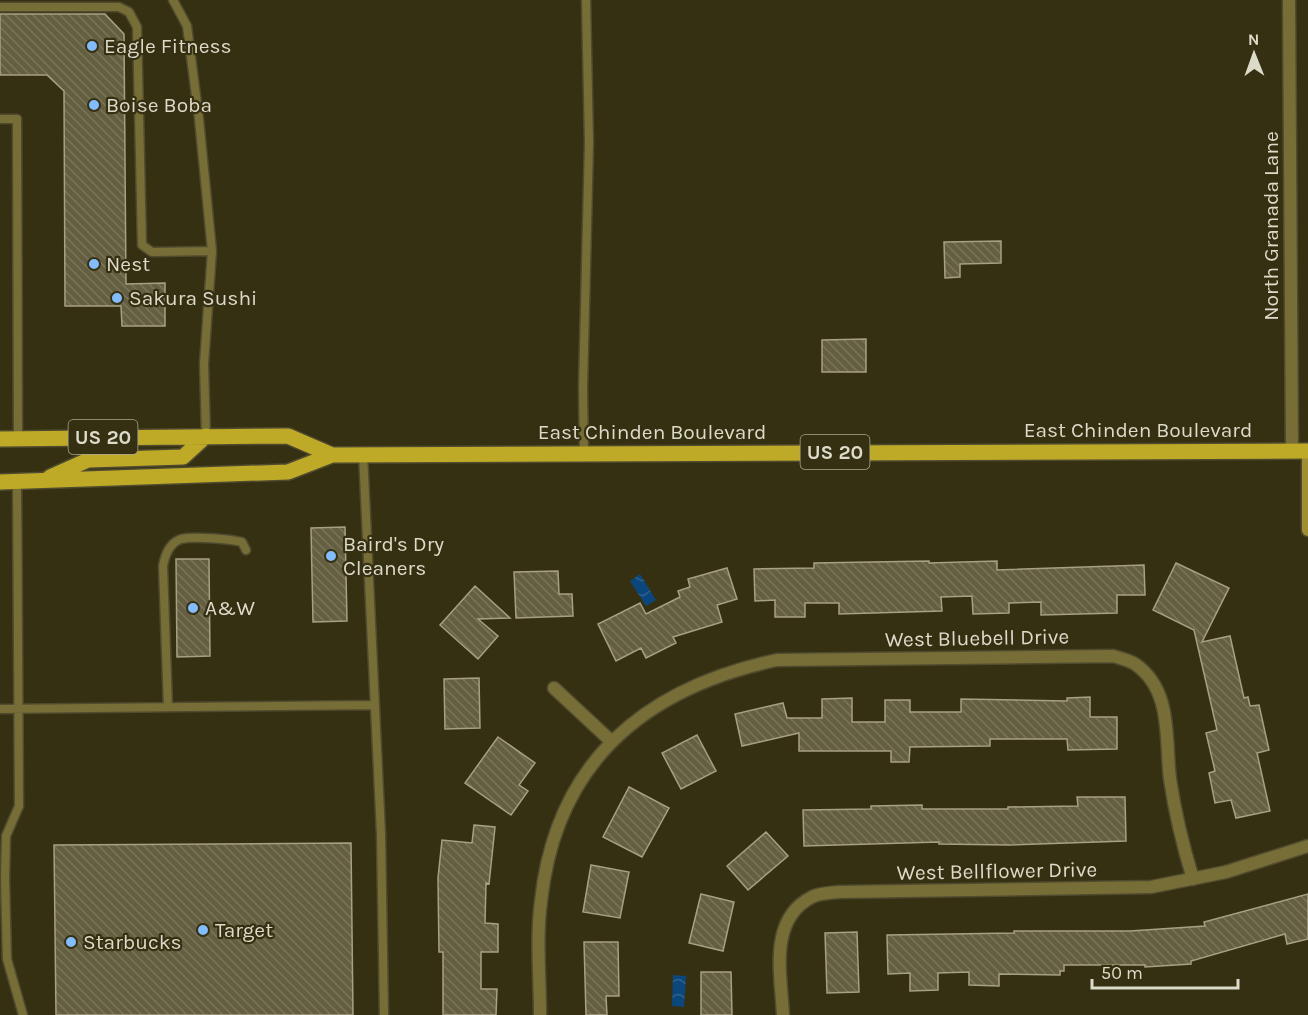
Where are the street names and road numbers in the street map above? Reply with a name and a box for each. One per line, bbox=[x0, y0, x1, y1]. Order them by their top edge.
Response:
street label: North Granada Lane bbox=[1259, 131, 1283, 321]
street label: East Chinden Boulevard bbox=[1024, 418, 1252, 442]
road number: US 20 bbox=[68, 420, 138, 454]
street label: East Chinden Boulevard bbox=[538, 420, 766, 444]
road number: US 20 bbox=[800, 435, 870, 469]
street label: West Bluebell Drive bbox=[885, 624, 1069, 652]
street label: West Bellflower Drive bbox=[897, 857, 1097, 885]

